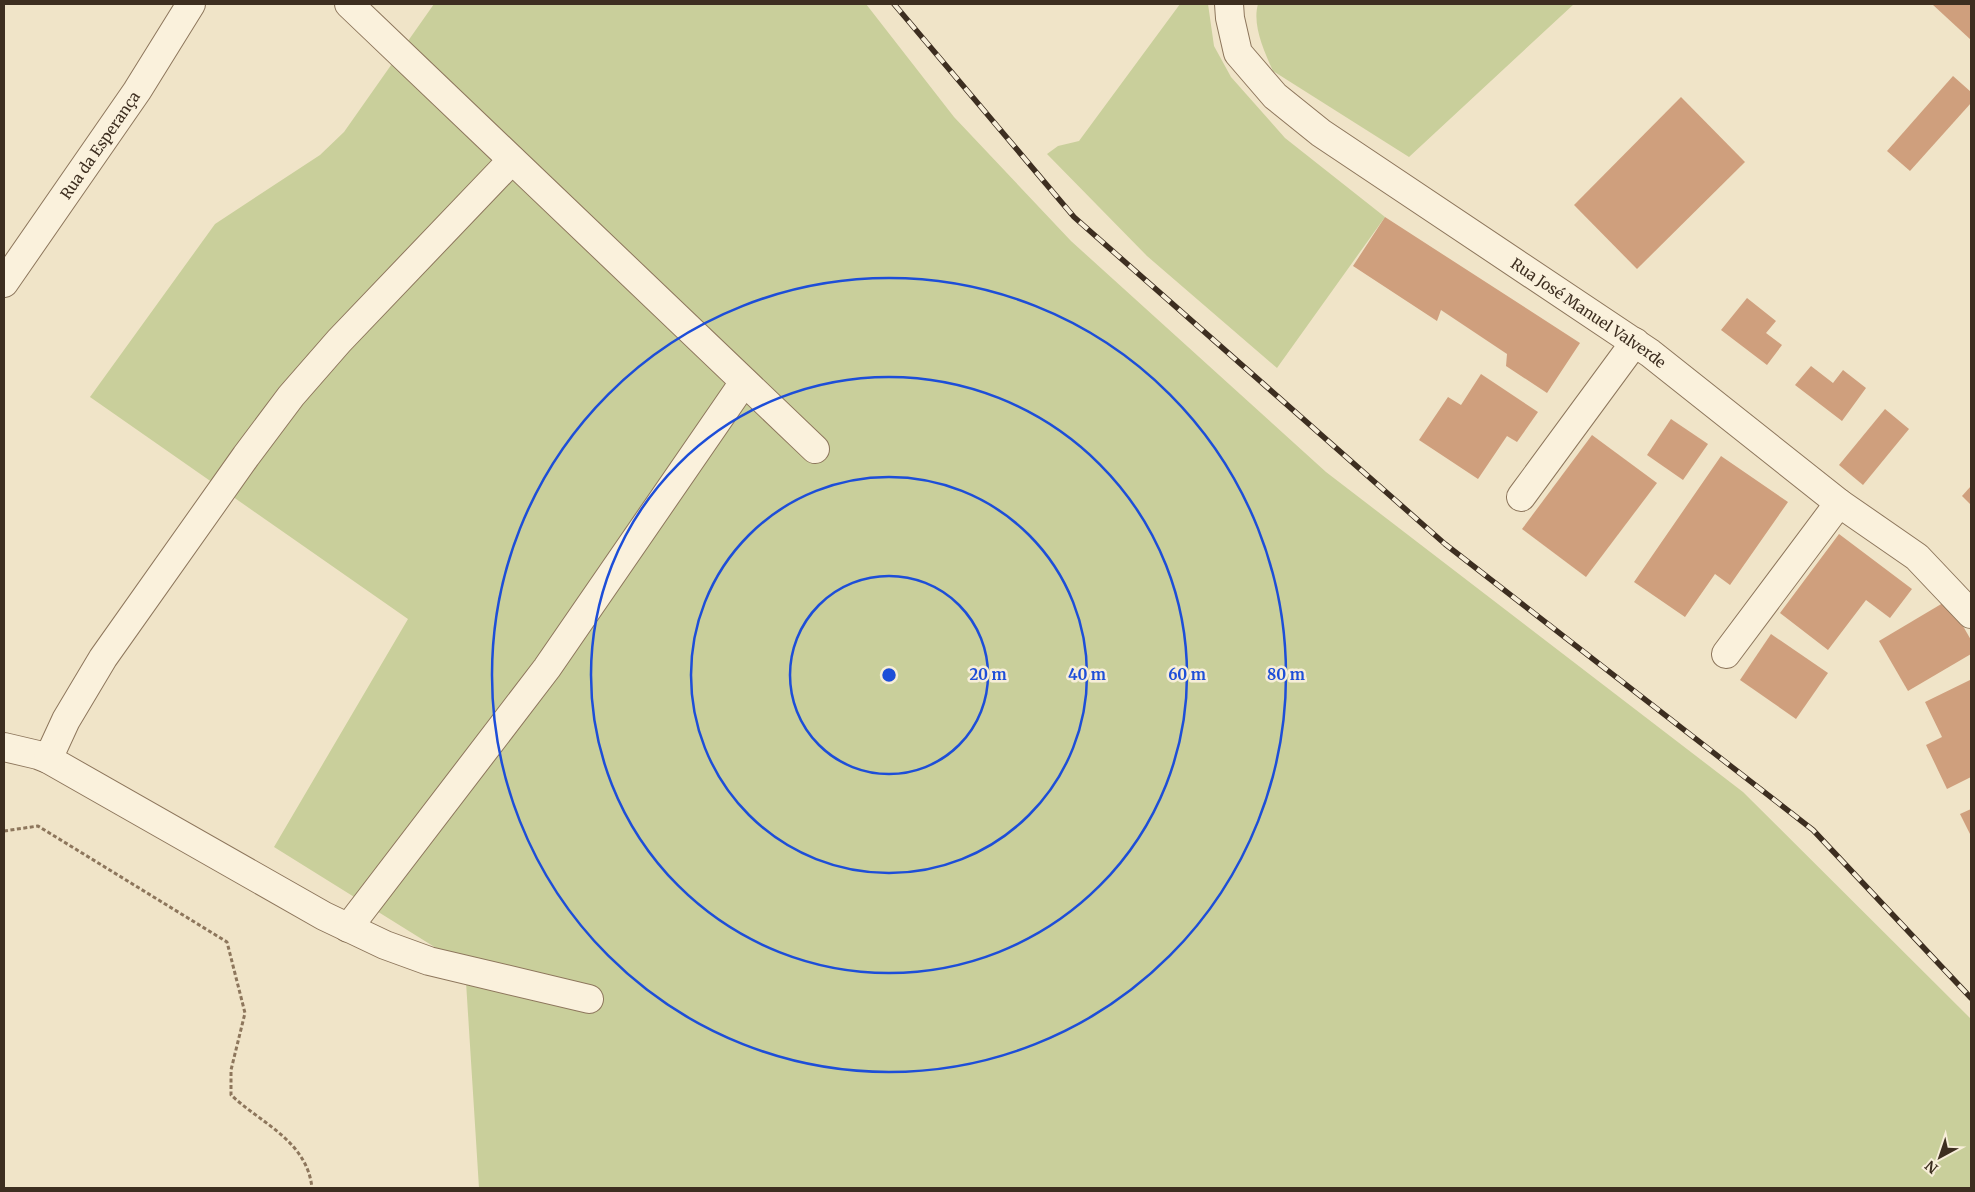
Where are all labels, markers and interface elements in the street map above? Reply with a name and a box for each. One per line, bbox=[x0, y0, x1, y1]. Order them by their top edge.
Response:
street label: Rua da Esperança bbox=[56, 87, 144, 202]
street label: Rua José Manuel Valverde bbox=[1507, 253, 1670, 372]
text: 20 m bbox=[969, 665, 1007, 684]
text: 40 m bbox=[1068, 665, 1106, 684]
text: 60 m bbox=[1168, 665, 1206, 684]
text: 80 m bbox=[1267, 665, 1305, 684]
centre of rings bbox=[880, 666, 898, 684]
north arrow bbox=[1915, 1132, 1965, 1182]
text: N bbox=[1922, 1157, 1942, 1177]

